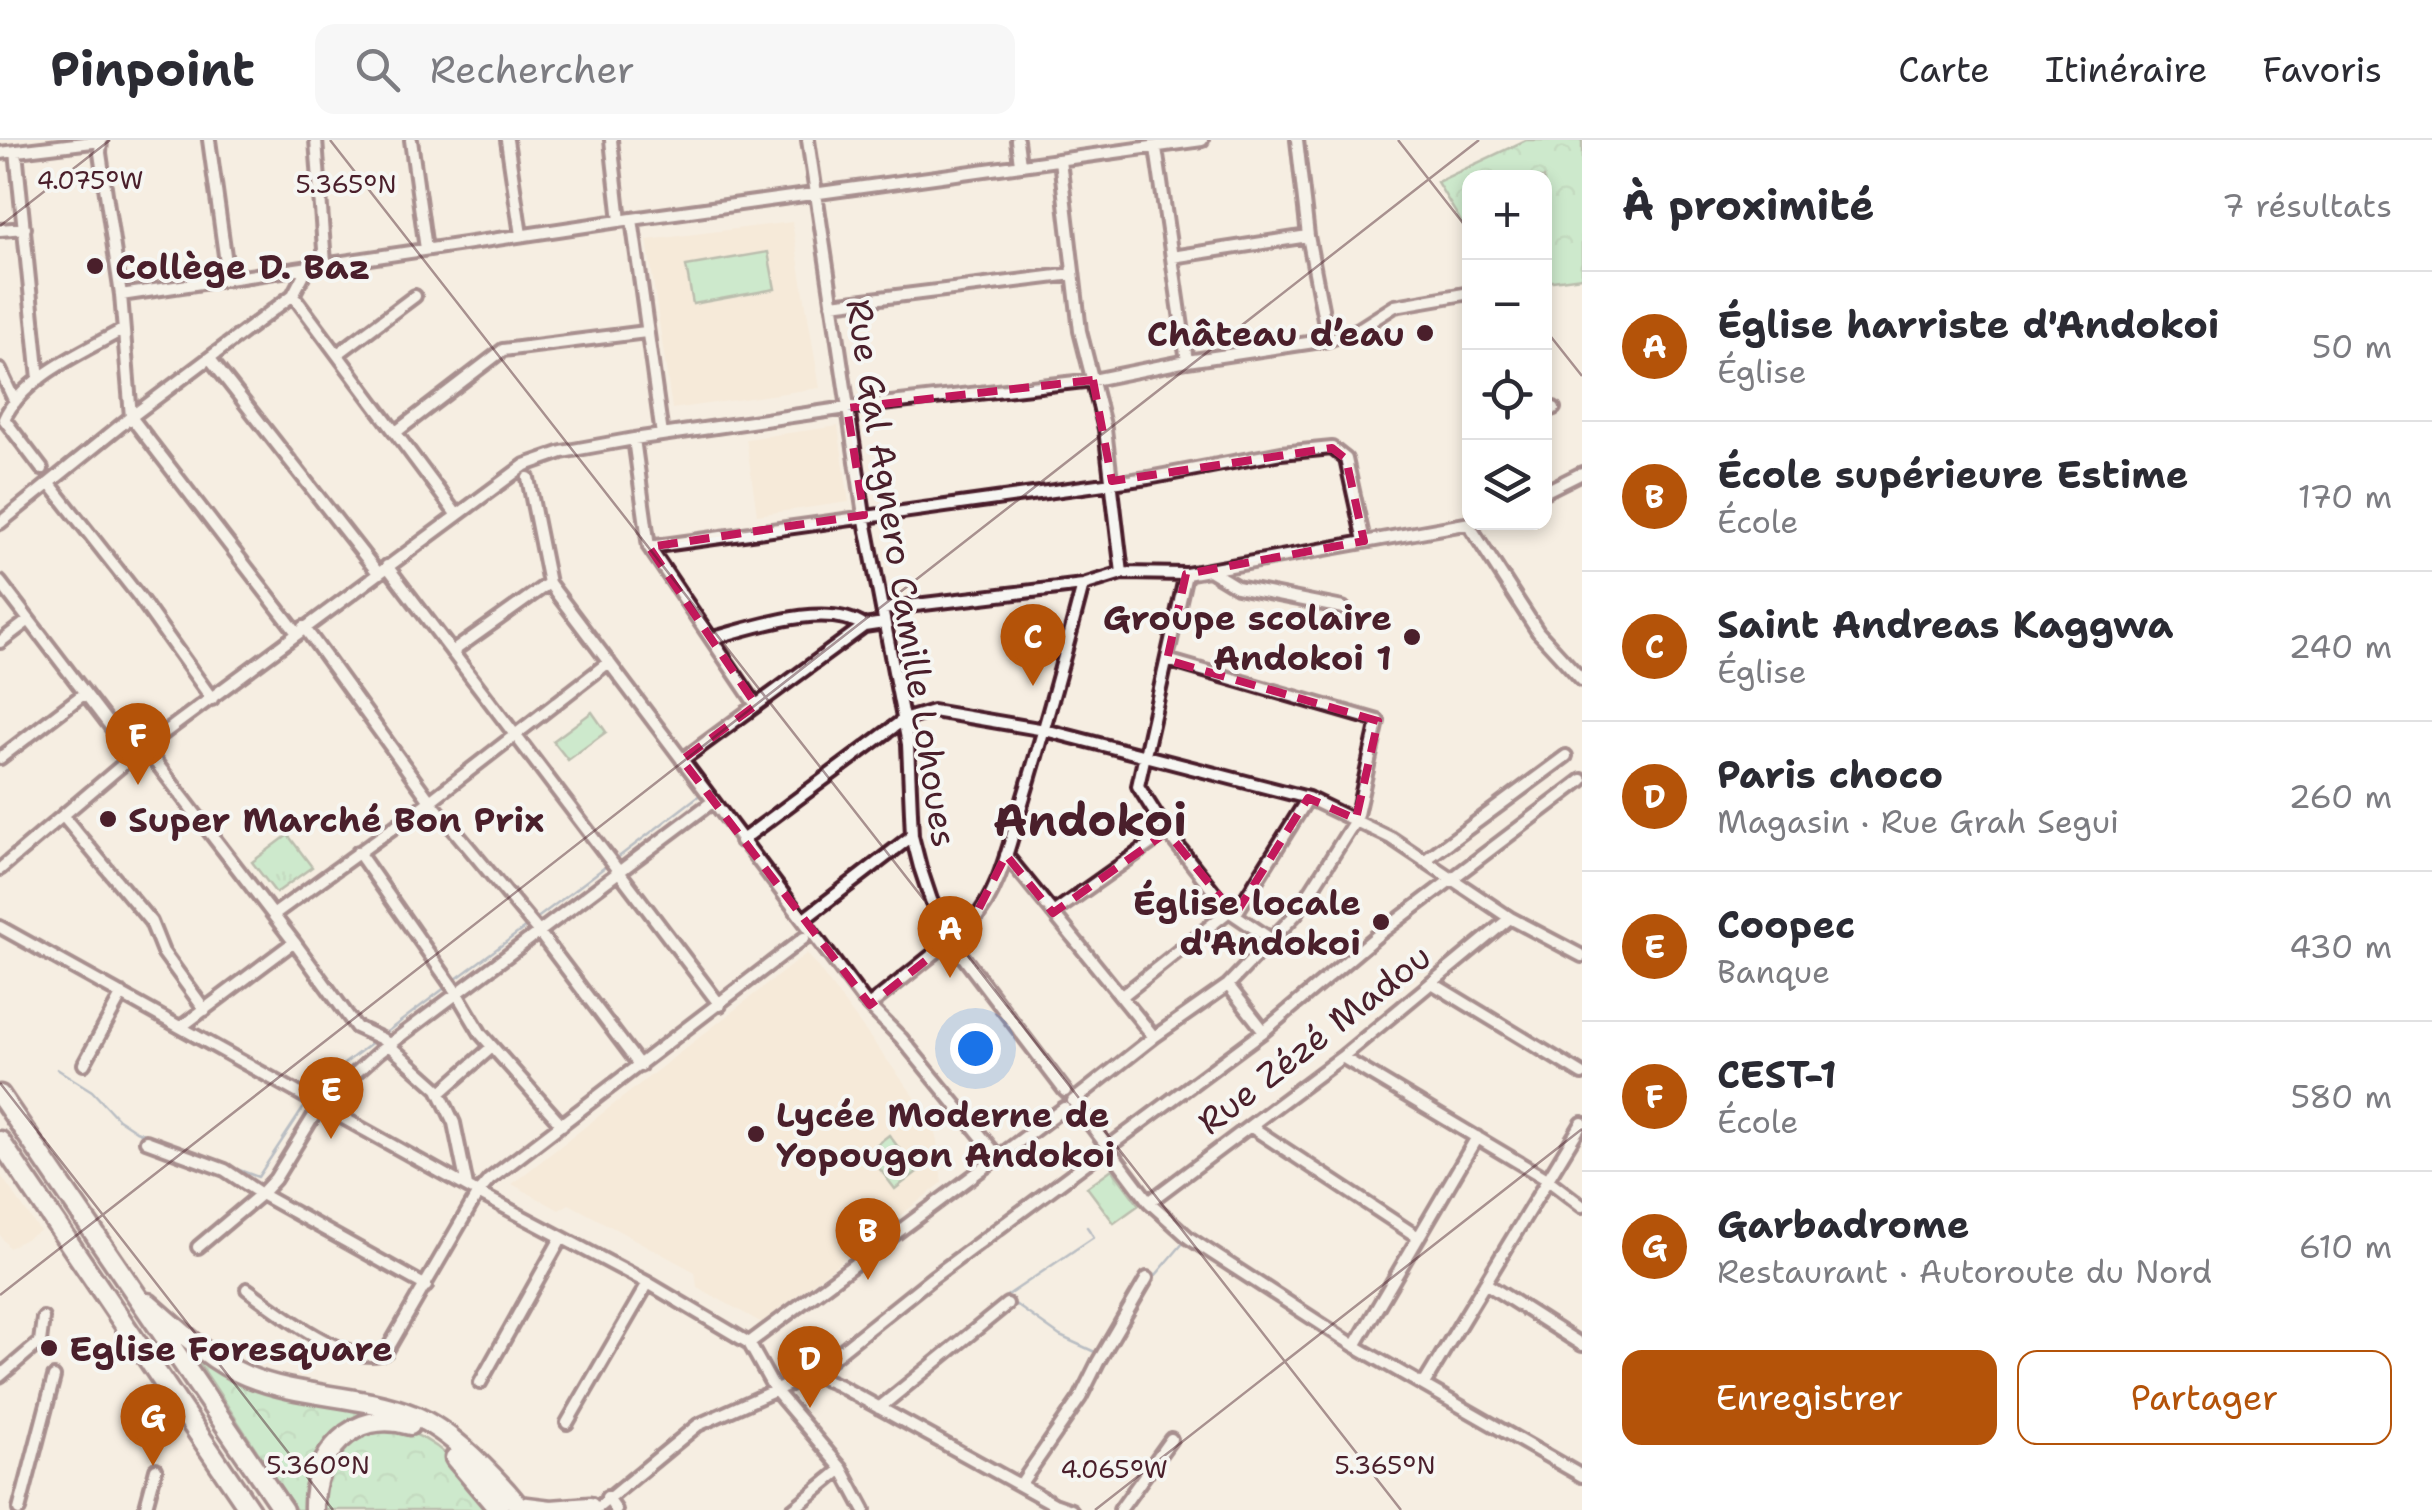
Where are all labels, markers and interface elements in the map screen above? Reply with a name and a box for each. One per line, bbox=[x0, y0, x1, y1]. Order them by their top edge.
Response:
search box bbox=[315, 24, 1015, 114]
text: Pinpoint bbox=[50, 37, 255, 101]
icon: search bbox=[350, 42, 405, 97]
text: Rechercher bbox=[430, 44, 635, 95]
text: Carte bbox=[1898, 46, 1990, 93]
text: Itinéraire bbox=[2045, 46, 2208, 93]
text: Favoris bbox=[2263, 46, 2382, 93]
text: 4.075°W bbox=[37, 163, 143, 197]
text: 5.365°N bbox=[295, 167, 397, 201]
map controls bbox=[1462, 170, 1552, 530]
button: + bbox=[1462, 170, 1552, 260]
text: À proximité bbox=[1622, 177, 1875, 233]
text: 7 résultats bbox=[2222, 184, 2392, 227]
place label: Collège D. Baz bbox=[115, 243, 370, 290]
marker: Collège D. Baz bbox=[84, 255, 106, 277]
button: − bbox=[1462, 260, 1552, 350]
street label: Rue Gal Agnero Camille Lohoues bbox=[835, 296, 969, 850]
text: Église harriste d'Andokoi bbox=[1717, 299, 2219, 350]
place label: Château d’eau bbox=[1147, 310, 1405, 357]
marker: Château d’eau bbox=[1414, 322, 1436, 344]
text: A bbox=[1642, 325, 1667, 368]
text: 50 m bbox=[2312, 325, 2392, 368]
button: locate bbox=[1462, 350, 1552, 440]
text: Église bbox=[1717, 350, 1807, 393]
button: layers bbox=[1462, 440, 1552, 530]
text: École supérieure Estime bbox=[1717, 449, 2189, 500]
text: B bbox=[1645, 475, 1664, 518]
text: 170 m bbox=[2298, 475, 2392, 518]
text: École bbox=[1717, 500, 1798, 543]
place label: Groupe scolaire Andokoi 1 bbox=[1103, 594, 1392, 681]
text: Saint Andreas Kaggwa bbox=[1717, 599, 2173, 650]
pin: C bbox=[1000, 604, 1066, 686]
text: C bbox=[1645, 625, 1664, 668]
text: 240 m bbox=[2289, 625, 2392, 668]
marker: Groupe scolaire Andokoi 1 bbox=[1401, 626, 1423, 648]
text: Église bbox=[1717, 650, 1807, 693]
pin: F bbox=[106, 702, 170, 785]
text: Paris choco bbox=[1717, 749, 1943, 800]
text: D bbox=[1643, 775, 1666, 818]
text: 260 m bbox=[2289, 775, 2392, 818]
district label: Andokoi bbox=[993, 790, 1187, 850]
place label: Super Marché Bon Prix bbox=[128, 796, 544, 843]
text: Magasin · Rue Grah Segui bbox=[1717, 800, 2119, 843]
marker: Super Marché Bon Prix bbox=[97, 808, 119, 830]
place label: Église locale d'Andokoi bbox=[1133, 879, 1361, 966]
pin: A bbox=[918, 896, 982, 978]
text: Coopec bbox=[1717, 899, 1855, 950]
marker: Église locale d'Andokoi bbox=[1370, 911, 1392, 933]
text: E bbox=[1644, 925, 1665, 968]
text: 430 m bbox=[2289, 925, 2392, 968]
street label: Rue Zézé Madou bbox=[1188, 933, 1440, 1145]
text: Banque bbox=[1717, 950, 1830, 993]
your location bbox=[950, 1023, 1001, 1074]
text: CEST-1 bbox=[1717, 1049, 1837, 1100]
pin: E bbox=[298, 1056, 364, 1139]
text: F bbox=[1645, 1075, 1664, 1118]
text: 580 m bbox=[2290, 1075, 2392, 1118]
place label: Lycée Moderne de Yopougon Andokoi bbox=[776, 1091, 1115, 1178]
text: École bbox=[1717, 1100, 1798, 1143]
marker: Lycée Moderne de Yopougon Andokoi bbox=[745, 1123, 767, 1145]
pin: B bbox=[836, 1198, 900, 1280]
text: Garbadrome bbox=[1717, 1199, 1970, 1250]
text: G bbox=[1642, 1225, 1667, 1268]
text: 610 m bbox=[2299, 1225, 2392, 1268]
text: Restaurant · Autoroute du Nord bbox=[1717, 1250, 2212, 1293]
place label: Eglise Foresquare bbox=[69, 1325, 393, 1372]
pin: D bbox=[778, 1326, 842, 1408]
marker: Eglise Foresquare bbox=[38, 1337, 60, 1359]
button: Enregistrer bbox=[1622, 1350, 1997, 1445]
button: Partager bbox=[2017, 1350, 2392, 1445]
pin: G bbox=[120, 1384, 186, 1466]
text: 5.360°N bbox=[266, 1448, 370, 1482]
text: 5.365°N bbox=[1334, 1448, 1436, 1482]
text: 4.065°W bbox=[1060, 1452, 1168, 1486]

